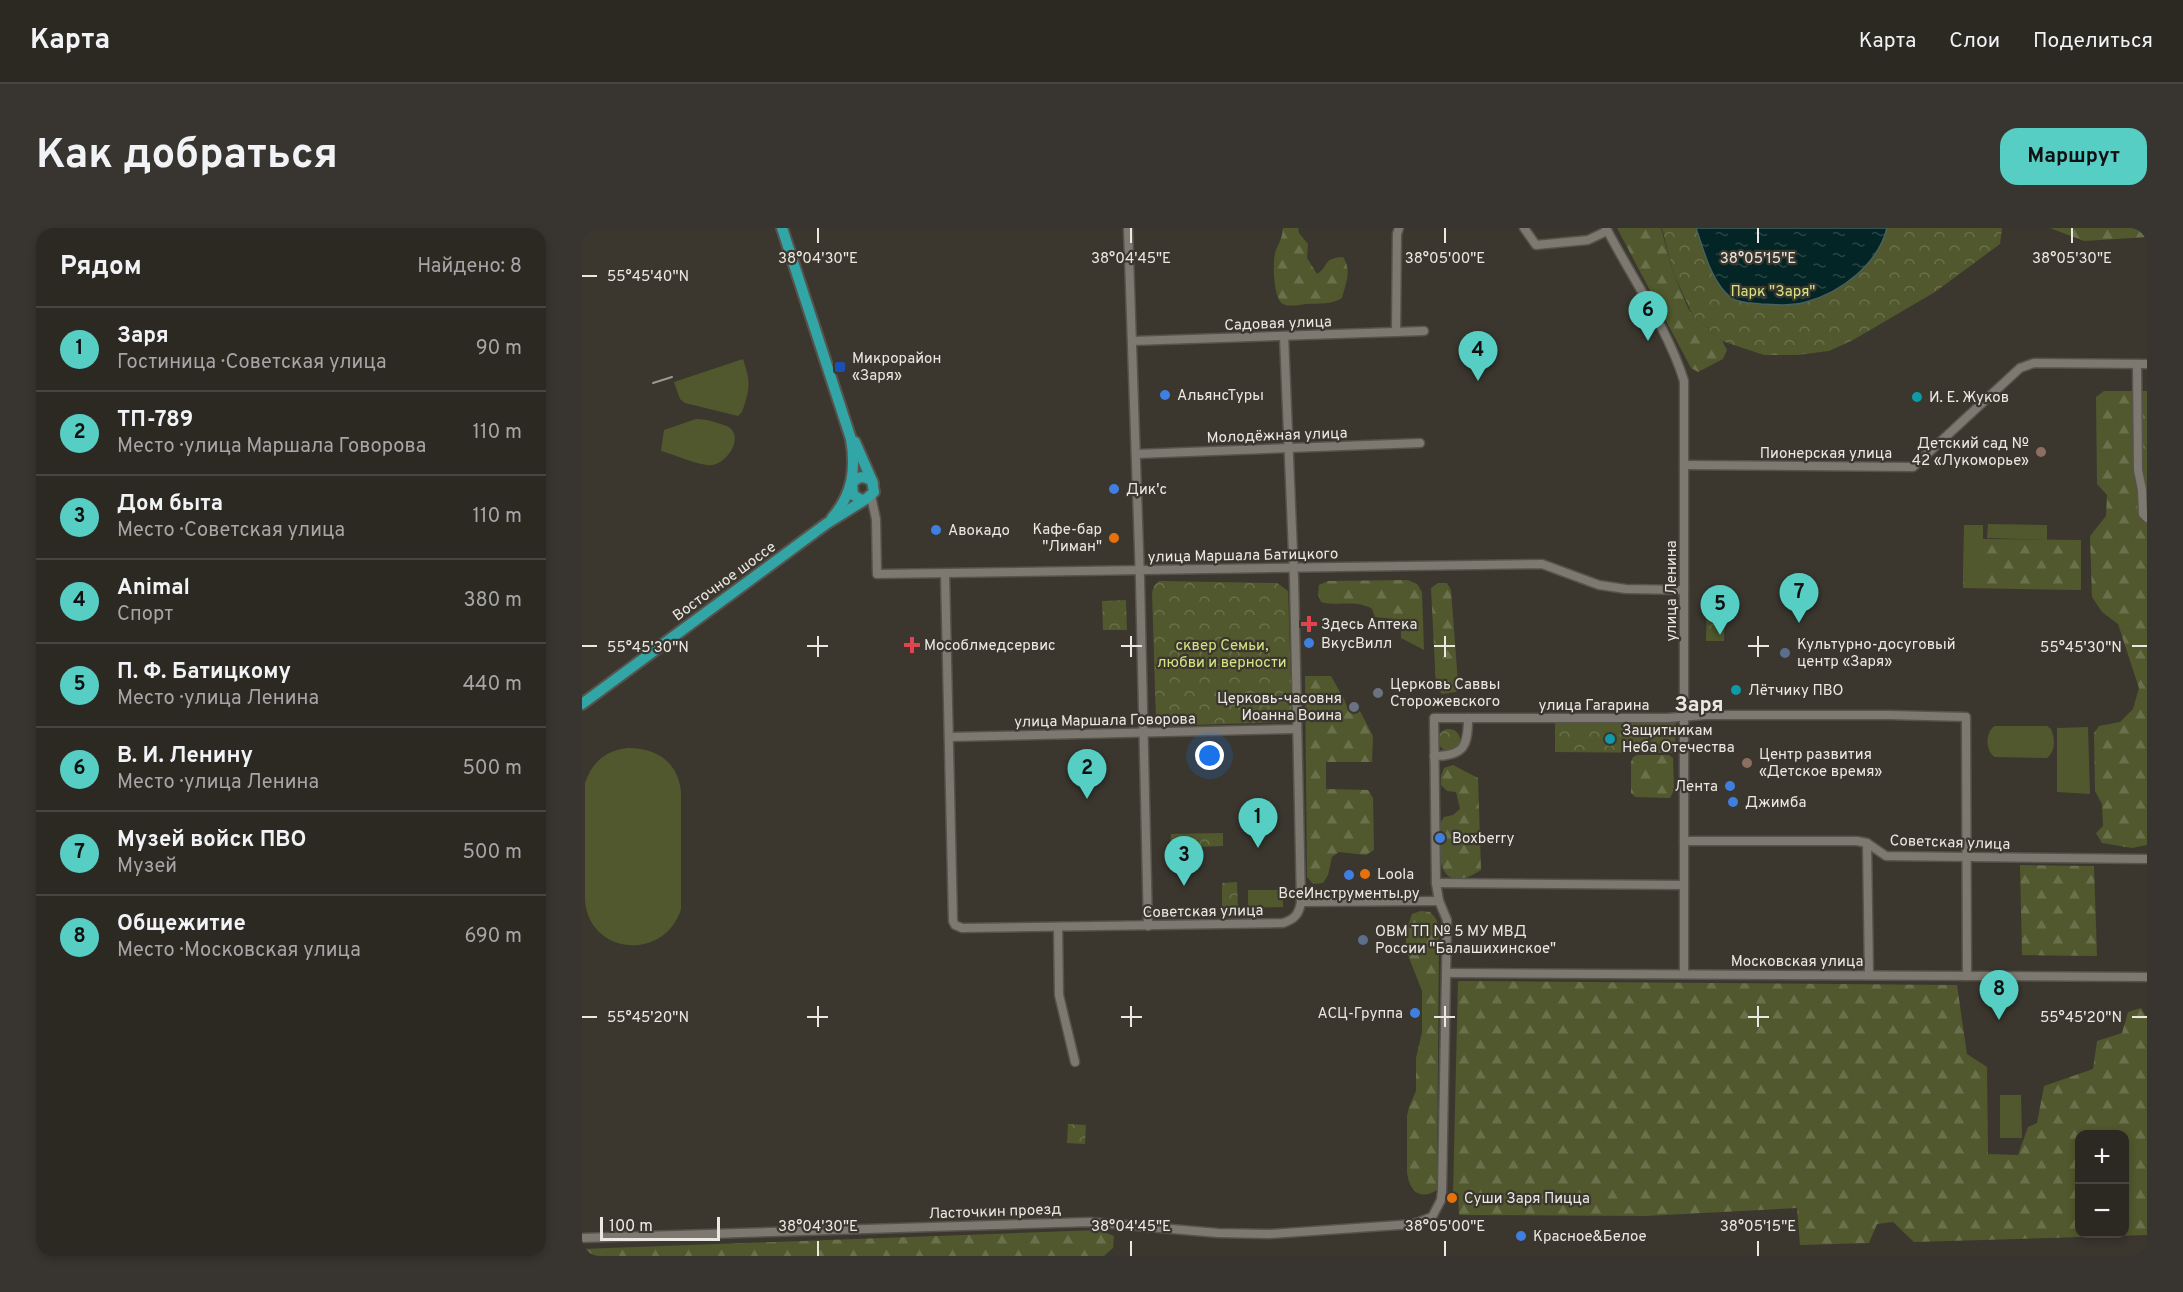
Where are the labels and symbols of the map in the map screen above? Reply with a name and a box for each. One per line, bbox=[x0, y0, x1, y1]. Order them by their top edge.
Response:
text: 38°04'30"E bbox=[778, 250, 858, 269]
text: 38°04'45"E bbox=[1091, 250, 1171, 269]
text: 38°05'00"E bbox=[1405, 250, 1485, 269]
text: 38°05'15"E bbox=[1720, 250, 1796, 269]
text: 38°05'30"E bbox=[2032, 250, 2112, 269]
text: 55°45'40"N bbox=[607, 268, 689, 287]
park label: Парк "Заря" bbox=[1731, 283, 1815, 302]
pin: 6 bbox=[1628, 291, 1668, 341]
street label: Садовая улица bbox=[1224, 313, 1332, 336]
pin: 4 bbox=[1458, 332, 1498, 381]
place label: Микрорайон «Заря» bbox=[852, 350, 941, 386]
marker: Микрорайон «Заря» bbox=[833, 360, 847, 374]
place label: АльянсТуры bbox=[1177, 387, 1264, 406]
marker: АльянсТуры bbox=[1158, 388, 1172, 402]
place label: И. Е. Жуков bbox=[1929, 389, 2009, 408]
marker: И. Е. Жуков bbox=[1910, 390, 1924, 404]
street label: Молодёжная улица bbox=[1206, 425, 1348, 448]
place label: Детский сад № 42 «Лукоморье» bbox=[1912, 435, 2029, 471]
street label: Пионерская улица bbox=[1760, 445, 1892, 464]
marker: Детский сад № 42 «Лукоморье» bbox=[2034, 445, 2048, 459]
place label: Дик'с bbox=[1126, 481, 1167, 500]
marker: Дик'с bbox=[1107, 482, 1121, 496]
place label: Кафе-бар "Лиман" bbox=[1032, 521, 1102, 557]
place label: Авокадо bbox=[948, 522, 1010, 541]
marker: Авокадо bbox=[929, 523, 943, 537]
marker: Кафе-бар "Лиман" bbox=[1107, 531, 1121, 545]
street label: Восточное шоссе bbox=[669, 538, 780, 626]
street label: улица Ленина bbox=[1663, 540, 1682, 642]
street label: улица Маршала Батицкого bbox=[1148, 545, 1338, 568]
pin: 7 bbox=[1780, 574, 1818, 623]
pin: 5 bbox=[1700, 586, 1740, 635]
place label: Здесь Аптека bbox=[1321, 616, 1417, 635]
marker: Здесь Аптека bbox=[1302, 617, 1316, 631]
place label: ВкусВилл bbox=[1321, 635, 1392, 654]
marker: ВкусВилл bbox=[1302, 636, 1316, 650]
place label: Культурно-досуговый центр «Заря» bbox=[1797, 636, 1956, 672]
place label: Мособлмедсервис bbox=[924, 637, 1056, 656]
park label: сквер Семьи, любви и верности bbox=[1157, 637, 1287, 673]
marker: Мособлмедсервис bbox=[905, 638, 919, 652]
text: 55°45'30"N bbox=[607, 639, 689, 658]
text: 55°45'30"N bbox=[2040, 639, 2122, 658]
marker: Культурно-досуговый центр «Заря» bbox=[1778, 646, 1792, 660]
place label: Церковь Саввы Сторожевского bbox=[1390, 676, 1500, 712]
place label: Лётчику ПВО bbox=[1748, 682, 1844, 701]
marker: Лётчику ПВО bbox=[1729, 683, 1743, 697]
marker: Церковь Саввы Сторожевского bbox=[1371, 686, 1385, 700]
place label: Церковь-часовня Иоанна Воина bbox=[1217, 690, 1342, 726]
district label: Заря bbox=[1674, 692, 1724, 719]
street label: улица Гагарина bbox=[1538, 697, 1650, 716]
marker: Церковь-часовня Иоанна Воина bbox=[1347, 700, 1361, 714]
street label: улица Маршала Говорова bbox=[1014, 710, 1196, 733]
place label: Защитникам Неба Отечества bbox=[1622, 722, 1735, 758]
marker: Защитникам Неба Отечества bbox=[1603, 732, 1617, 746]
your location bbox=[1195, 741, 1224, 770]
place label: Центр развития «Детское время» bbox=[1759, 746, 1883, 782]
pin: 2 bbox=[1068, 750, 1106, 799]
marker: Центр развития «Детское время» bbox=[1740, 756, 1754, 770]
place label: Лента bbox=[1674, 778, 1718, 797]
marker: Лента bbox=[1723, 779, 1737, 793]
place label: Джимба bbox=[1745, 794, 1806, 813]
marker: Джимба bbox=[1726, 795, 1740, 809]
pin: 1 bbox=[1238, 798, 1278, 848]
place label: Boxberry bbox=[1452, 830, 1514, 849]
marker: Boxberry bbox=[1433, 831, 1447, 845]
street label: Советская улица bbox=[1889, 832, 2011, 855]
pin: 3 bbox=[1164, 836, 1204, 886]
place label: Loola bbox=[1377, 866, 1414, 885]
marker: Loola bbox=[1358, 867, 1372, 881]
marker: ВсеИнструменты.ру bbox=[1342, 868, 1356, 882]
place label: ВсеИнструменты.ру bbox=[1278, 885, 1420, 904]
street label: Советская улица bbox=[1142, 902, 1264, 923]
place label: ОВМ ТП № 5 МУ МВД России "Балашихинское" bbox=[1375, 923, 1556, 959]
marker: ОВМ ТП № 5 МУ МВД России "Балашихинское" bbox=[1356, 933, 1370, 947]
street label: Московская улица bbox=[1731, 953, 1863, 972]
pin: 8 bbox=[1980, 970, 2018, 1020]
place label: АСЦ-Группа bbox=[1318, 1005, 1403, 1024]
marker: АСЦ-Группа bbox=[1408, 1006, 1422, 1020]
text: 55°45'20"N bbox=[607, 1009, 689, 1028]
text: 55°45'20"N bbox=[2040, 1009, 2122, 1028]
place label: Суши Заря Пицца bbox=[1464, 1190, 1590, 1209]
marker: Суши Заря Пицца bbox=[1445, 1191, 1459, 1205]
street label: Ласточкин проезд bbox=[928, 1201, 1062, 1224]
scale bar bbox=[600, 1214, 720, 1242]
text: 38°04'30"E bbox=[778, 1218, 858, 1237]
text: 38°04'45"E bbox=[1091, 1218, 1171, 1237]
text: 38°05'00"E bbox=[1405, 1218, 1485, 1237]
text: 38°05'15"E bbox=[1720, 1218, 1796, 1237]
place label: Красное&Белое bbox=[1533, 1228, 1647, 1247]
marker: Красное&Белое bbox=[1514, 1229, 1528, 1243]

